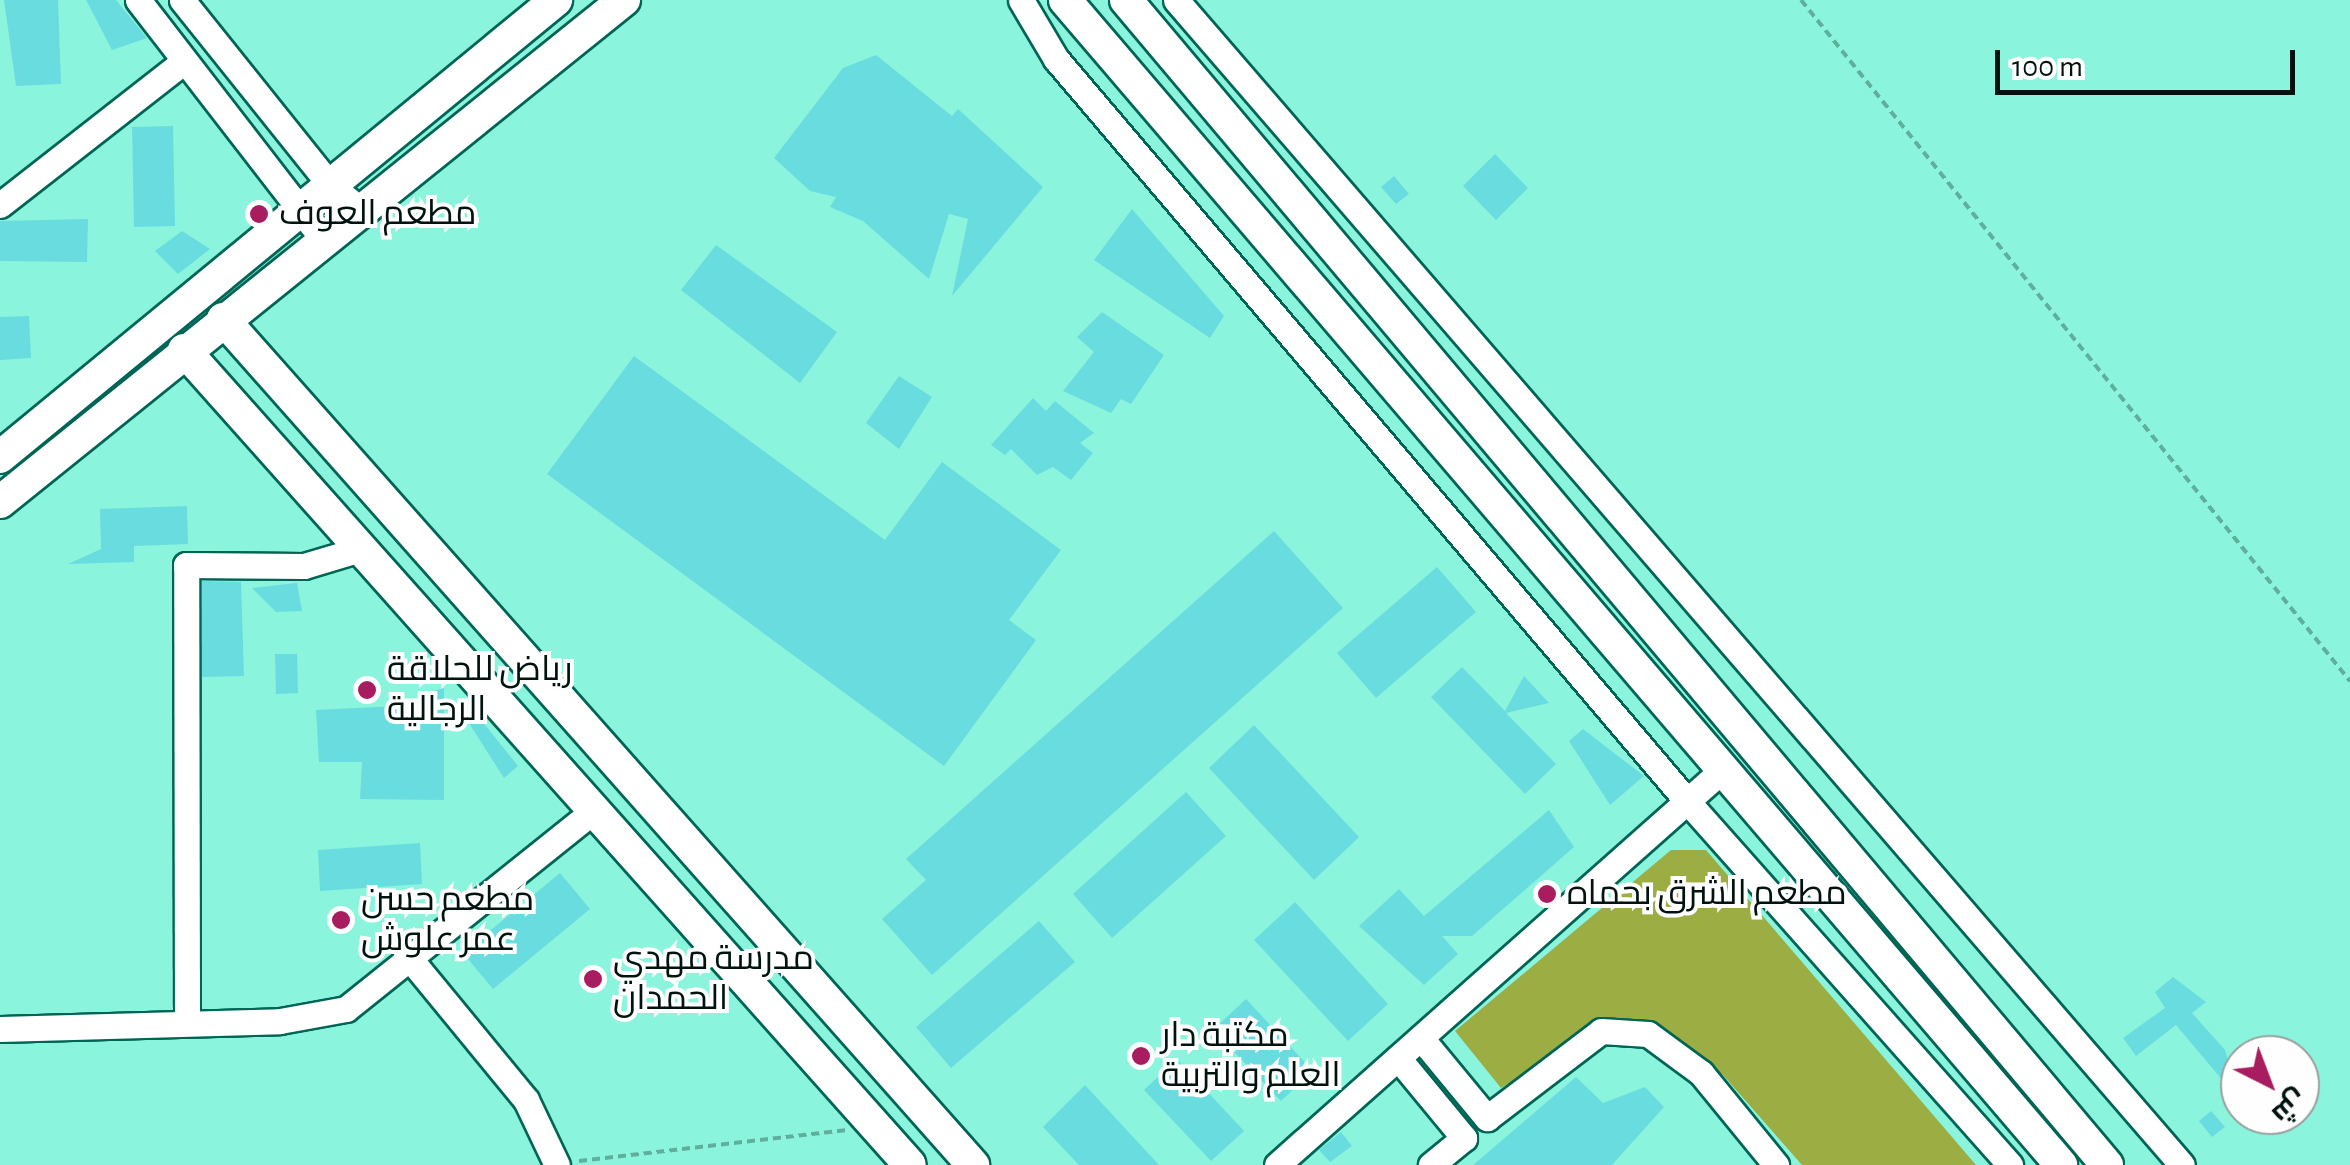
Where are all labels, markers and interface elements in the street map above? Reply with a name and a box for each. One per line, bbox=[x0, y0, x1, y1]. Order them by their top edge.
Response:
scale bar bbox=[2000, 30, 2300, 92]
text: 100 m bbox=[2012, 52, 2083, 82]
place label: مطعم العوف bbox=[279, 193, 476, 235]
marker: مطعم العوف bbox=[248, 203, 270, 225]
place label: رياض للحلاقة الرجالية bbox=[387, 649, 573, 731]
marker: رياض للحلاقة الرجالية bbox=[356, 679, 378, 701]
place label: مطعم الشرق بحماه bbox=[1567, 873, 1847, 915]
place label: مطعم حسن عمر علوش bbox=[361, 879, 534, 961]
marker: مطعم الشرق بحماه bbox=[1536, 883, 1558, 905]
marker: مطعم حسن عمر علوش bbox=[330, 909, 352, 931]
place label: مدرسة مهدي الحمدان bbox=[613, 938, 814, 1020]
marker: مدرسة مهدي الحمدان bbox=[582, 968, 604, 990]
place label: مكتبة دار العلم والتربية bbox=[1161, 1015, 1341, 1097]
north arrow bbox=[2220, 1035, 2320, 1135]
marker: مكتبة دار العلم والتربية bbox=[1130, 1045, 1152, 1067]
text: ش bbox=[2266, 1083, 2311, 1128]

